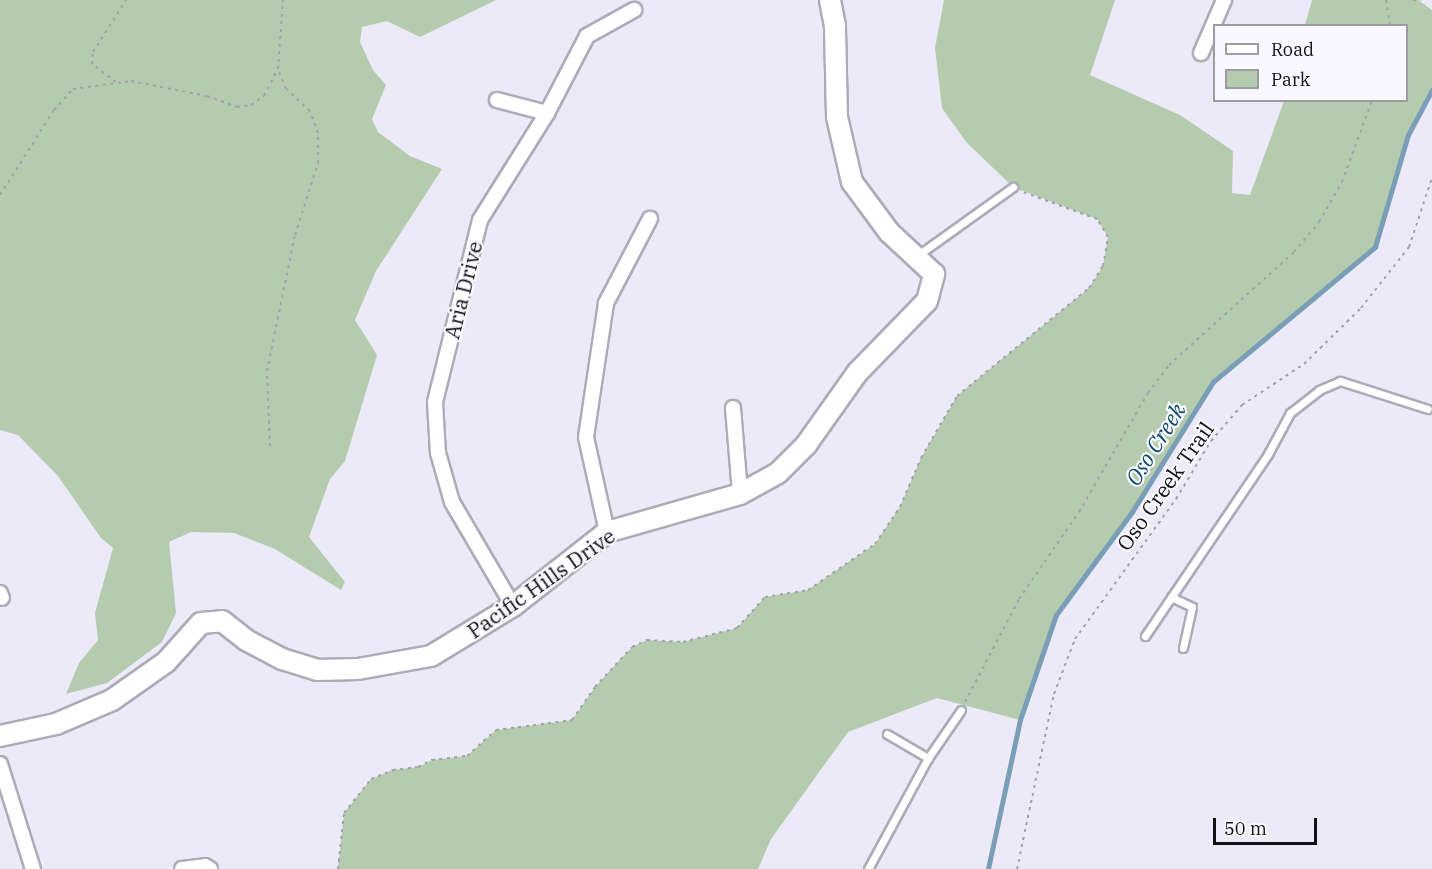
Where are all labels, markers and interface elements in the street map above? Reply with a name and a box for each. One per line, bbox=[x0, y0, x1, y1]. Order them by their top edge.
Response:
legend bbox=[1213, 24, 1408, 102]
text: Road bbox=[1271, 38, 1314, 61]
text: Park bbox=[1271, 68, 1310, 91]
street label: Aria Drive bbox=[439, 239, 487, 341]
water label: Oso Creek bbox=[1119, 398, 1191, 490]
street label: Oso Creek Trail bbox=[1111, 417, 1219, 555]
street label: Pacific Hills Drive bbox=[462, 523, 620, 643]
scale bar bbox=[1216, 806, 1320, 844]
text: 50 m bbox=[1224, 817, 1267, 840]

